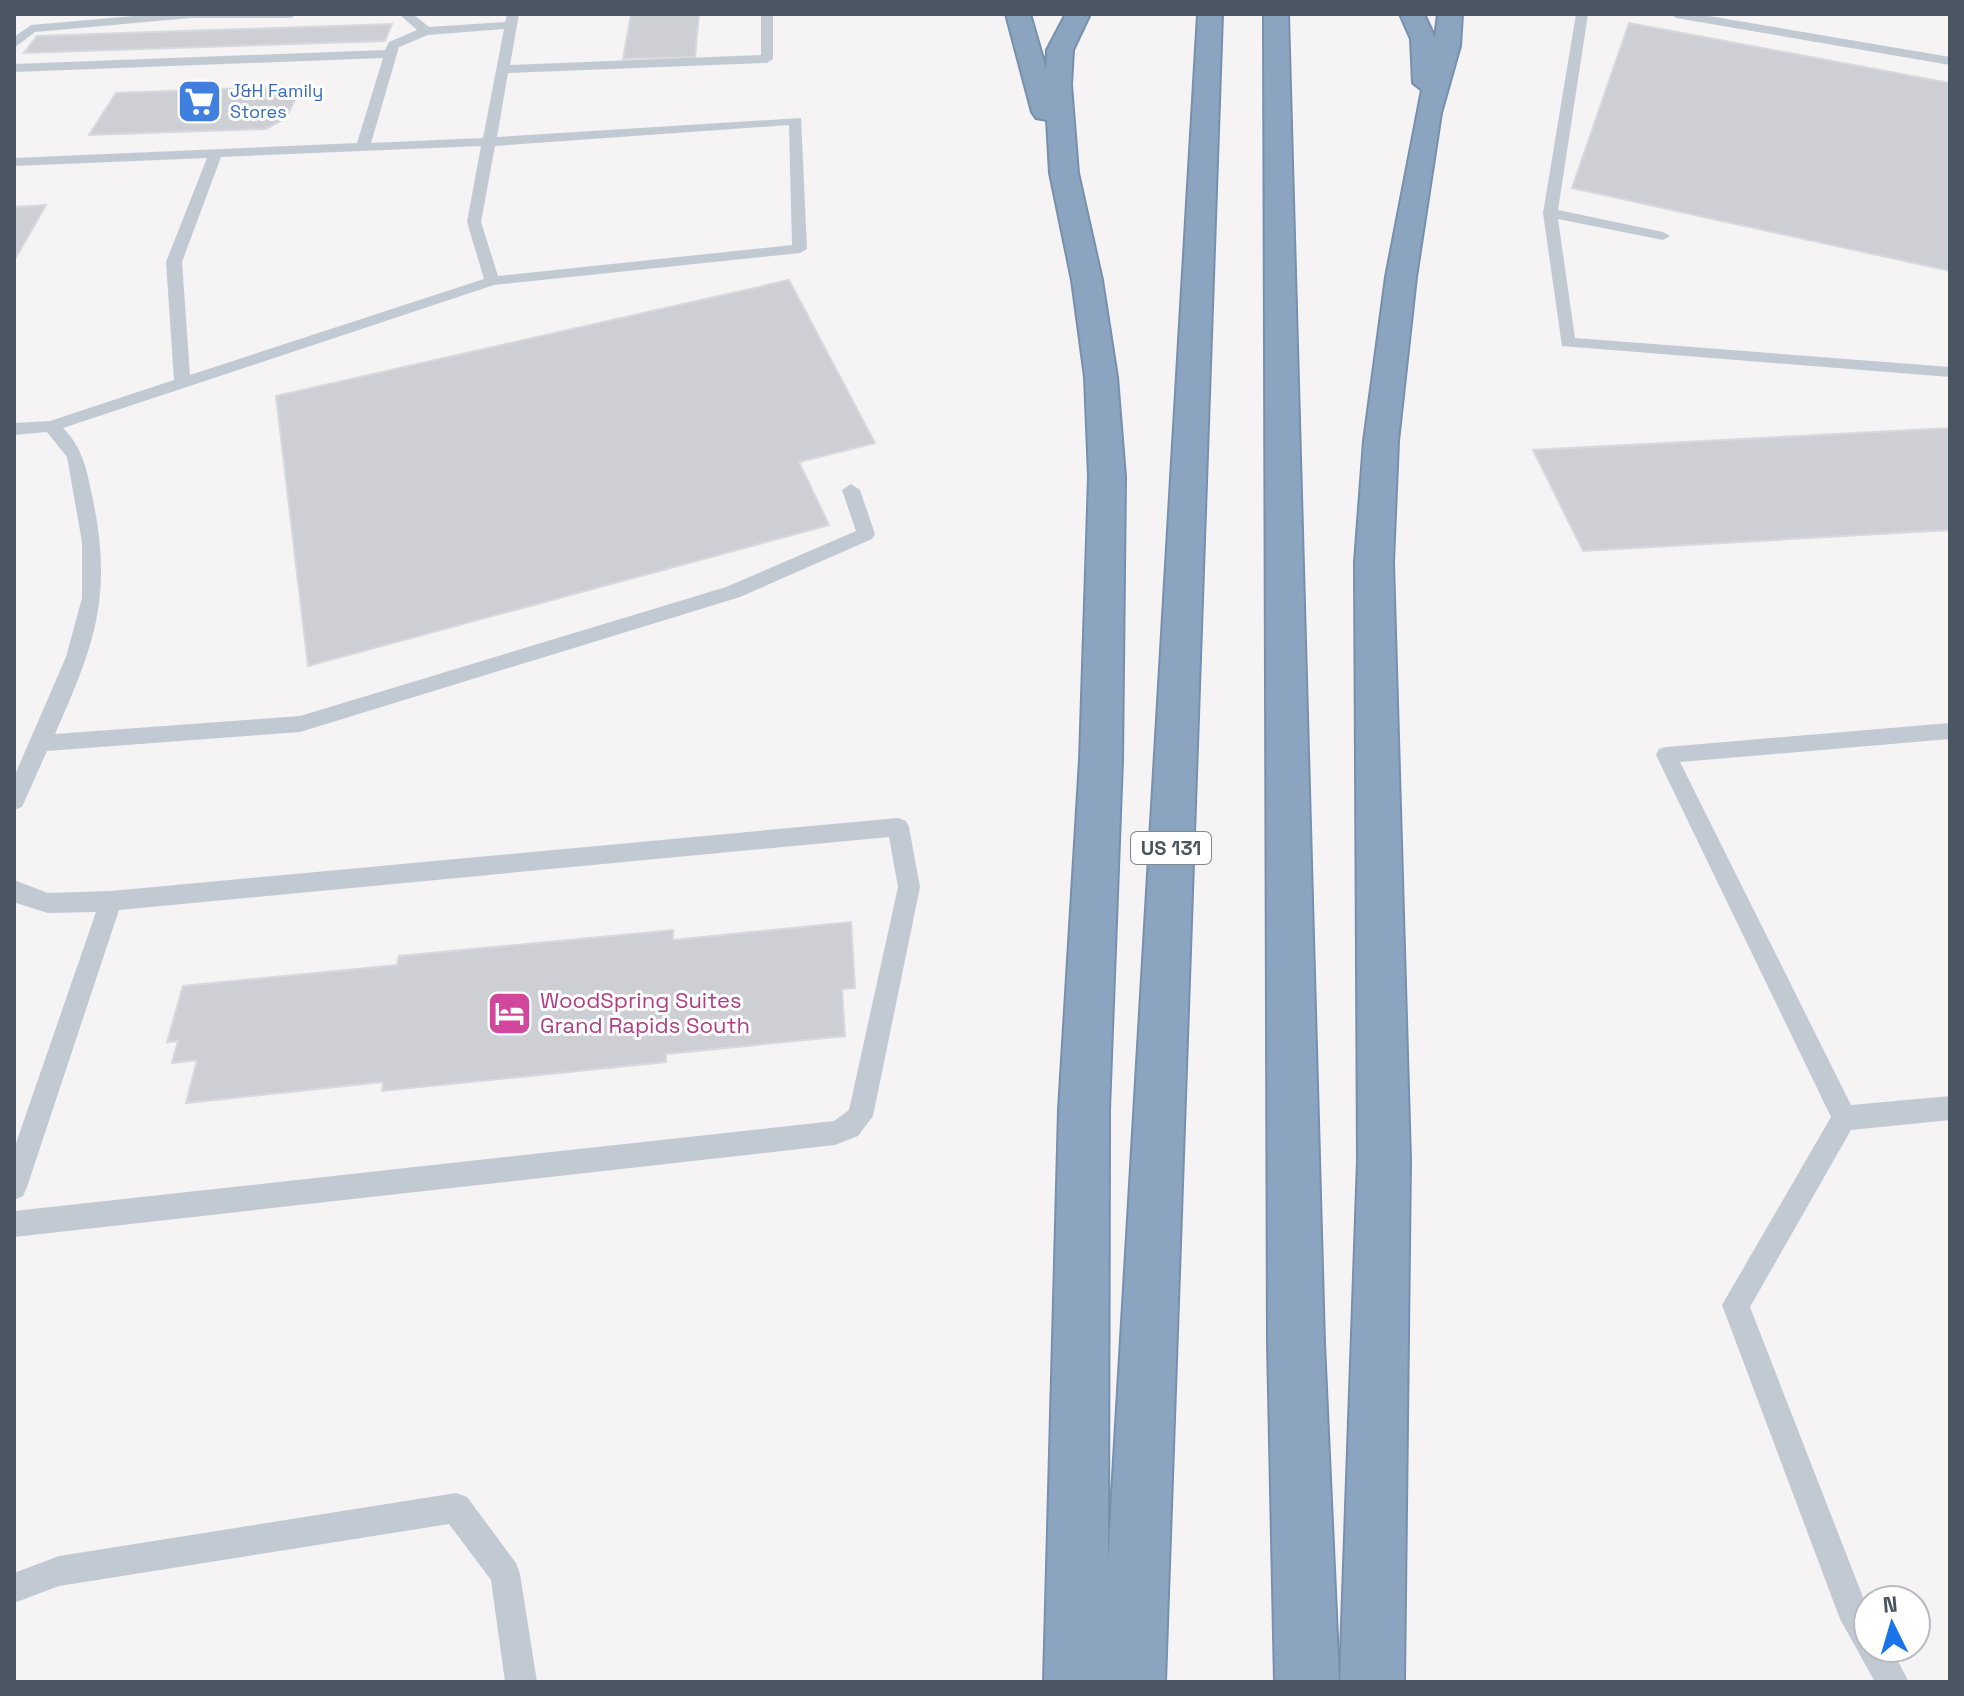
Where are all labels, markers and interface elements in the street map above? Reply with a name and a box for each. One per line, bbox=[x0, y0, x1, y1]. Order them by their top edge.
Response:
supermarket icon: J&H Family Stores bbox=[175, 77, 223, 125]
place label: J&H Family Stores bbox=[230, 79, 323, 123]
road number: US 131 bbox=[1131, 832, 1211, 864]
place label: WoodSpring Suites Grand Rapids South bbox=[540, 986, 750, 1039]
hotel icon: WoodSpring Suites Grand Rapids South bbox=[485, 989, 533, 1037]
north arrow bbox=[1852, 1584, 1932, 1664]
text: N bbox=[1882, 1589, 1899, 1619]

